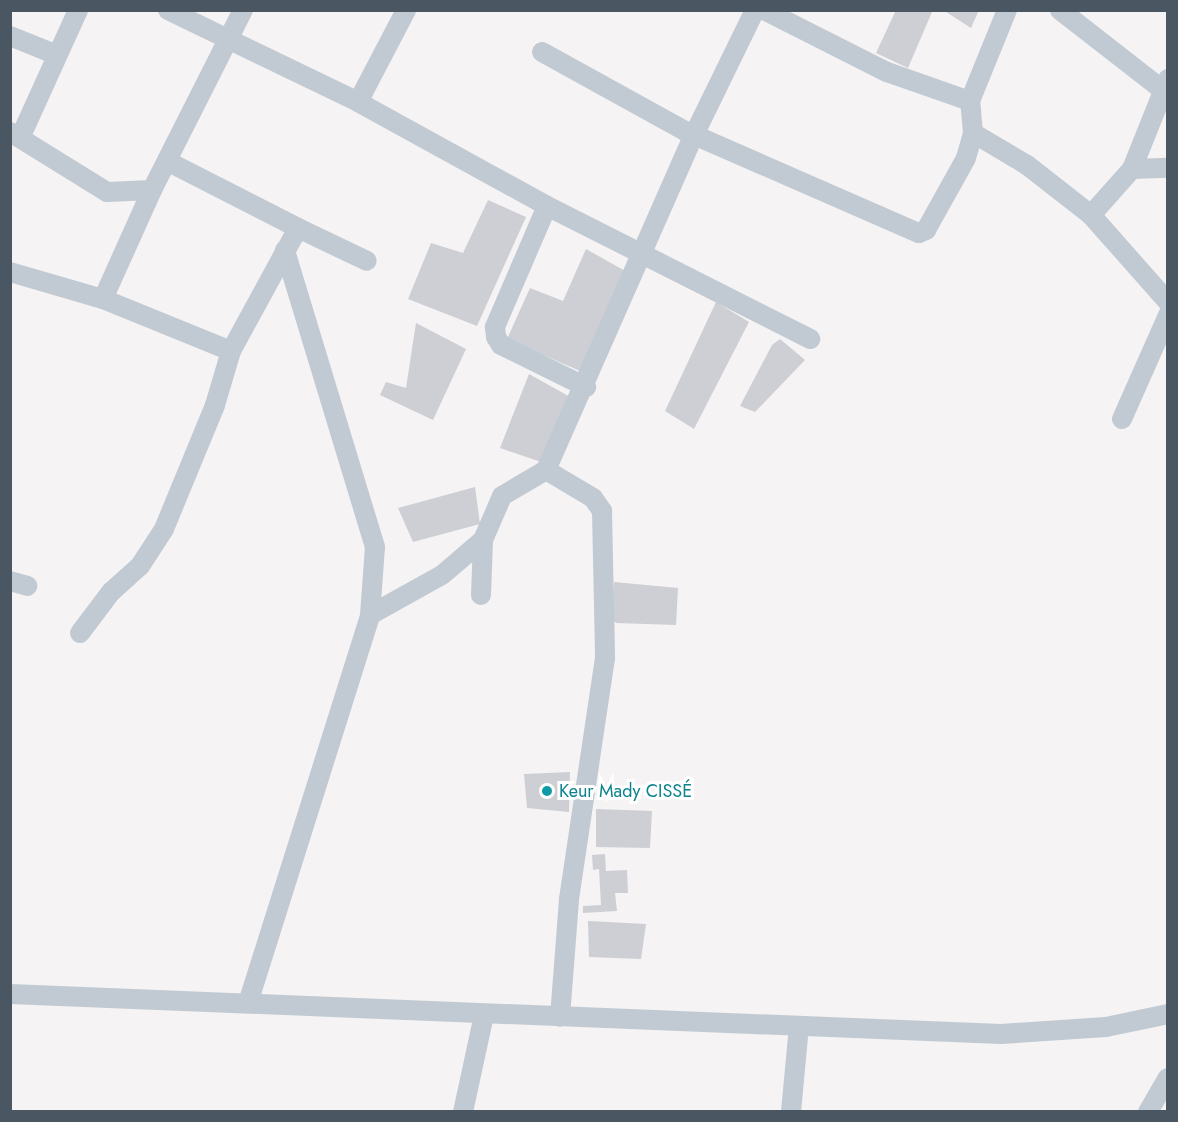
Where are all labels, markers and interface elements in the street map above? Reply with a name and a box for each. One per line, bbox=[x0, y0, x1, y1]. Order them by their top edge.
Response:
place label: Keur Mady CISSÉ bbox=[559, 780, 692, 802]
marker: Keur Mady CISSÉ bbox=[540, 784, 554, 798]

